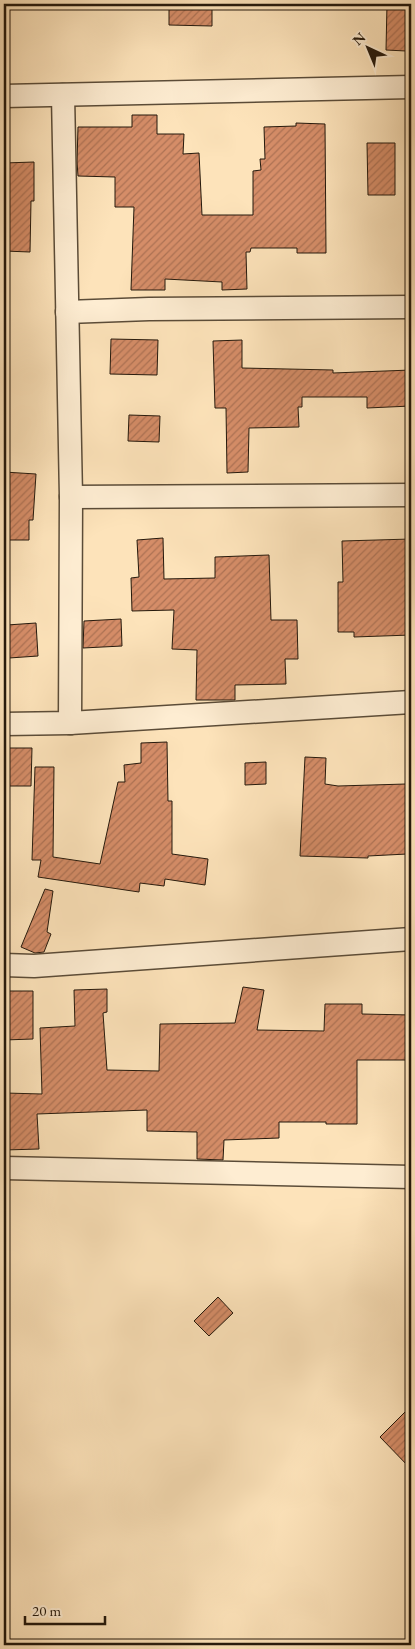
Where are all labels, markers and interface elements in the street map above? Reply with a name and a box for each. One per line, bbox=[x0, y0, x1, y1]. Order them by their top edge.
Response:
north arrow bbox=[342, 22, 392, 72]
text: N bbox=[349, 28, 370, 49]
scale bar bbox=[25, 1594, 105, 1626]
text: 20 m bbox=[32, 1601, 61, 1620]

